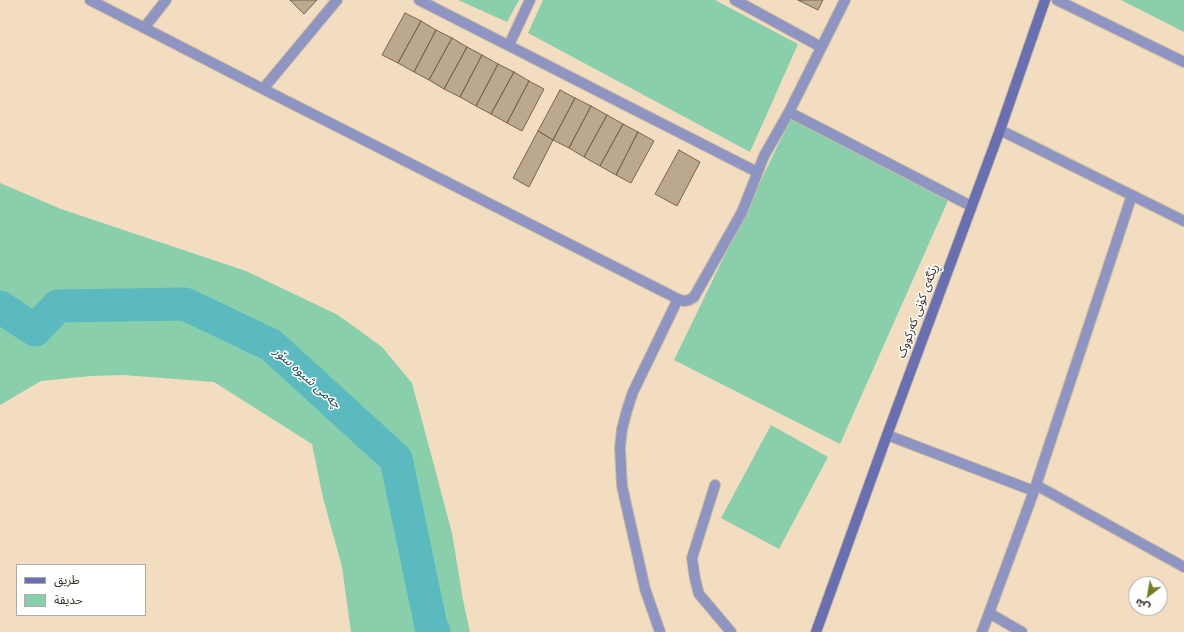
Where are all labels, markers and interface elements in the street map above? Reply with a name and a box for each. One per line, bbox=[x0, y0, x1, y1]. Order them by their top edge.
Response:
street label: ڕێگەی کۆنی کەرکووک bbox=[894, 262, 942, 360]
water label: چەمی شیوە سۆر bbox=[270, 344, 344, 412]
legend bbox=[16, 564, 146, 616]
text: طريق bbox=[54, 573, 80, 587]
north arrow bbox=[1128, 576, 1168, 616]
text: حديقة bbox=[54, 593, 83, 607]
text: ش bbox=[1133, 596, 1152, 614]

